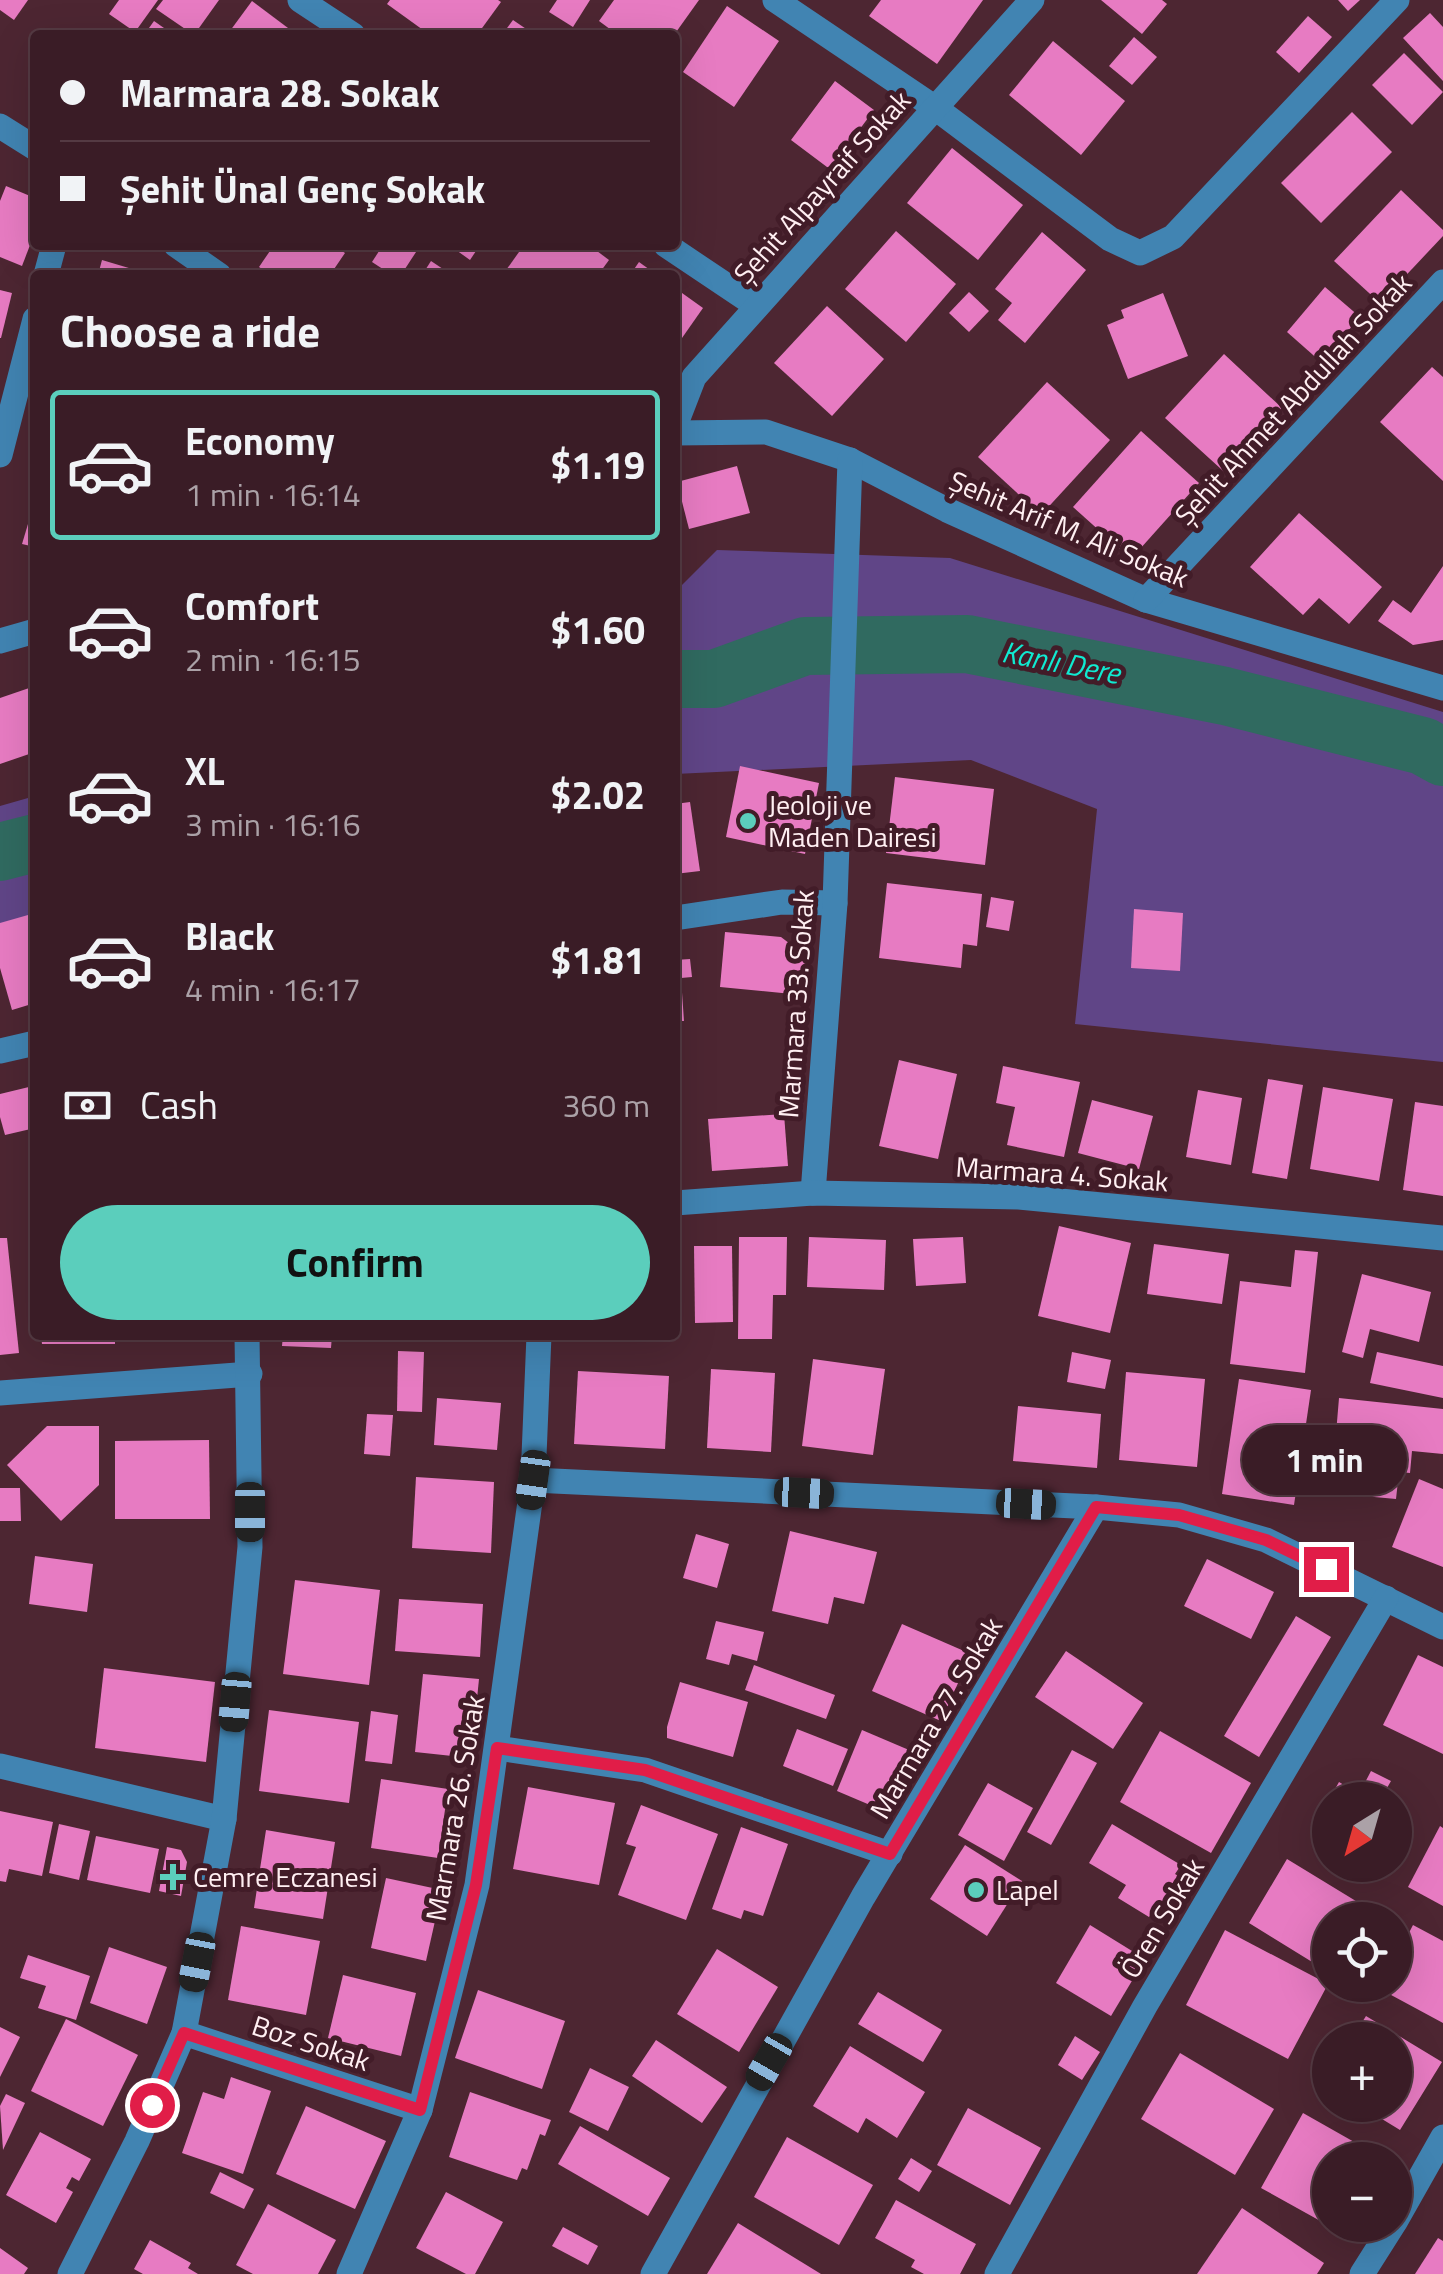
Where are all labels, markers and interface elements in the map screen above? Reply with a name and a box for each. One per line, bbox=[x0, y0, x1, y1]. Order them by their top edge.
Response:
text: Marmara 28. Sokak bbox=[120, 64, 439, 122]
street label: Şehit Alpayraif Sokak bbox=[723, 80, 921, 293]
text: Şehit Ünal Genç Sokak bbox=[120, 160, 485, 218]
street label: Şehit Ahmet Abdullah Sokak bbox=[1164, 263, 1421, 535]
text: Choose a ride bbox=[60, 296, 320, 364]
text: Economy bbox=[185, 412, 335, 470]
icon: car bbox=[65, 420, 155, 510]
text: $1.19 bbox=[550, 436, 645, 494]
street label: Şehit Arif M. Ali Sokak bbox=[943, 459, 1196, 598]
text: 1 min · 16:14 bbox=[185, 470, 361, 518]
text: Comfort bbox=[185, 577, 319, 635]
icon: car bbox=[65, 585, 155, 675]
text: $1.60 bbox=[550, 601, 645, 659]
water label: Kanlı Dere bbox=[998, 628, 1126, 696]
text: 2 min · 16:15 bbox=[185, 635, 361, 683]
text: XL bbox=[185, 742, 225, 800]
icon: car bbox=[65, 750, 155, 840]
text: $2.02 bbox=[550, 766, 645, 824]
place label: Jeoloji ve Maden Dairesi bbox=[768, 783, 937, 858]
text: 3 min · 16:16 bbox=[185, 800, 361, 848]
marker: Jeoloji ve Maden Dairesi bbox=[737, 810, 759, 832]
street label: Marmara 33. Sokak bbox=[766, 888, 825, 1120]
text: Black bbox=[185, 907, 274, 965]
icon: car bbox=[65, 915, 155, 1005]
text: $1.81 bbox=[550, 931, 645, 989]
text: 4 min · 16:17 bbox=[185, 965, 361, 1013]
text: Cash bbox=[140, 1076, 218, 1134]
icon: cash bbox=[60, 1078, 115, 1133]
text: 360 m bbox=[562, 1081, 650, 1129]
street label: Marmara 4. Sokak bbox=[954, 1145, 1170, 1202]
button: Confirm bbox=[60, 1205, 650, 1320]
callout: 1 min bbox=[1244, 1424, 1408, 1494]
text: 1 min bbox=[1286, 1436, 1363, 1484]
car bbox=[514, 1448, 552, 1512]
car bbox=[773, 1476, 835, 1510]
car bbox=[235, 1482, 265, 1542]
car bbox=[995, 1487, 1057, 1521]
route end bbox=[1304, 1547, 1349, 1592]
street label: Marmara 27. Sokak bbox=[858, 1609, 1013, 1827]
car bbox=[217, 1671, 253, 1733]
street label: Marmara 26. Sokak bbox=[413, 1691, 496, 1924]
north arrow bbox=[1312, 1782, 1412, 1882]
map controls bbox=[1312, 1782, 1412, 2242]
street label: Ören Sokak bbox=[1109, 1849, 1214, 1986]
place label: Cemre Eczanesi bbox=[193, 1855, 378, 1898]
marker: Cemre Eczanesi bbox=[162, 1866, 184, 1888]
place label: Lapel bbox=[996, 1868, 1059, 1911]
marker: Lapel bbox=[965, 1879, 987, 1901]
button: locate bbox=[1312, 1902, 1412, 2002]
car bbox=[177, 1930, 217, 1994]
street label: Boz Sokak bbox=[247, 2003, 376, 2082]
button: + bbox=[1312, 2022, 1412, 2122]
car bbox=[741, 2029, 797, 2095]
route start bbox=[130, 2083, 175, 2128]
button: − bbox=[1312, 2142, 1412, 2242]

